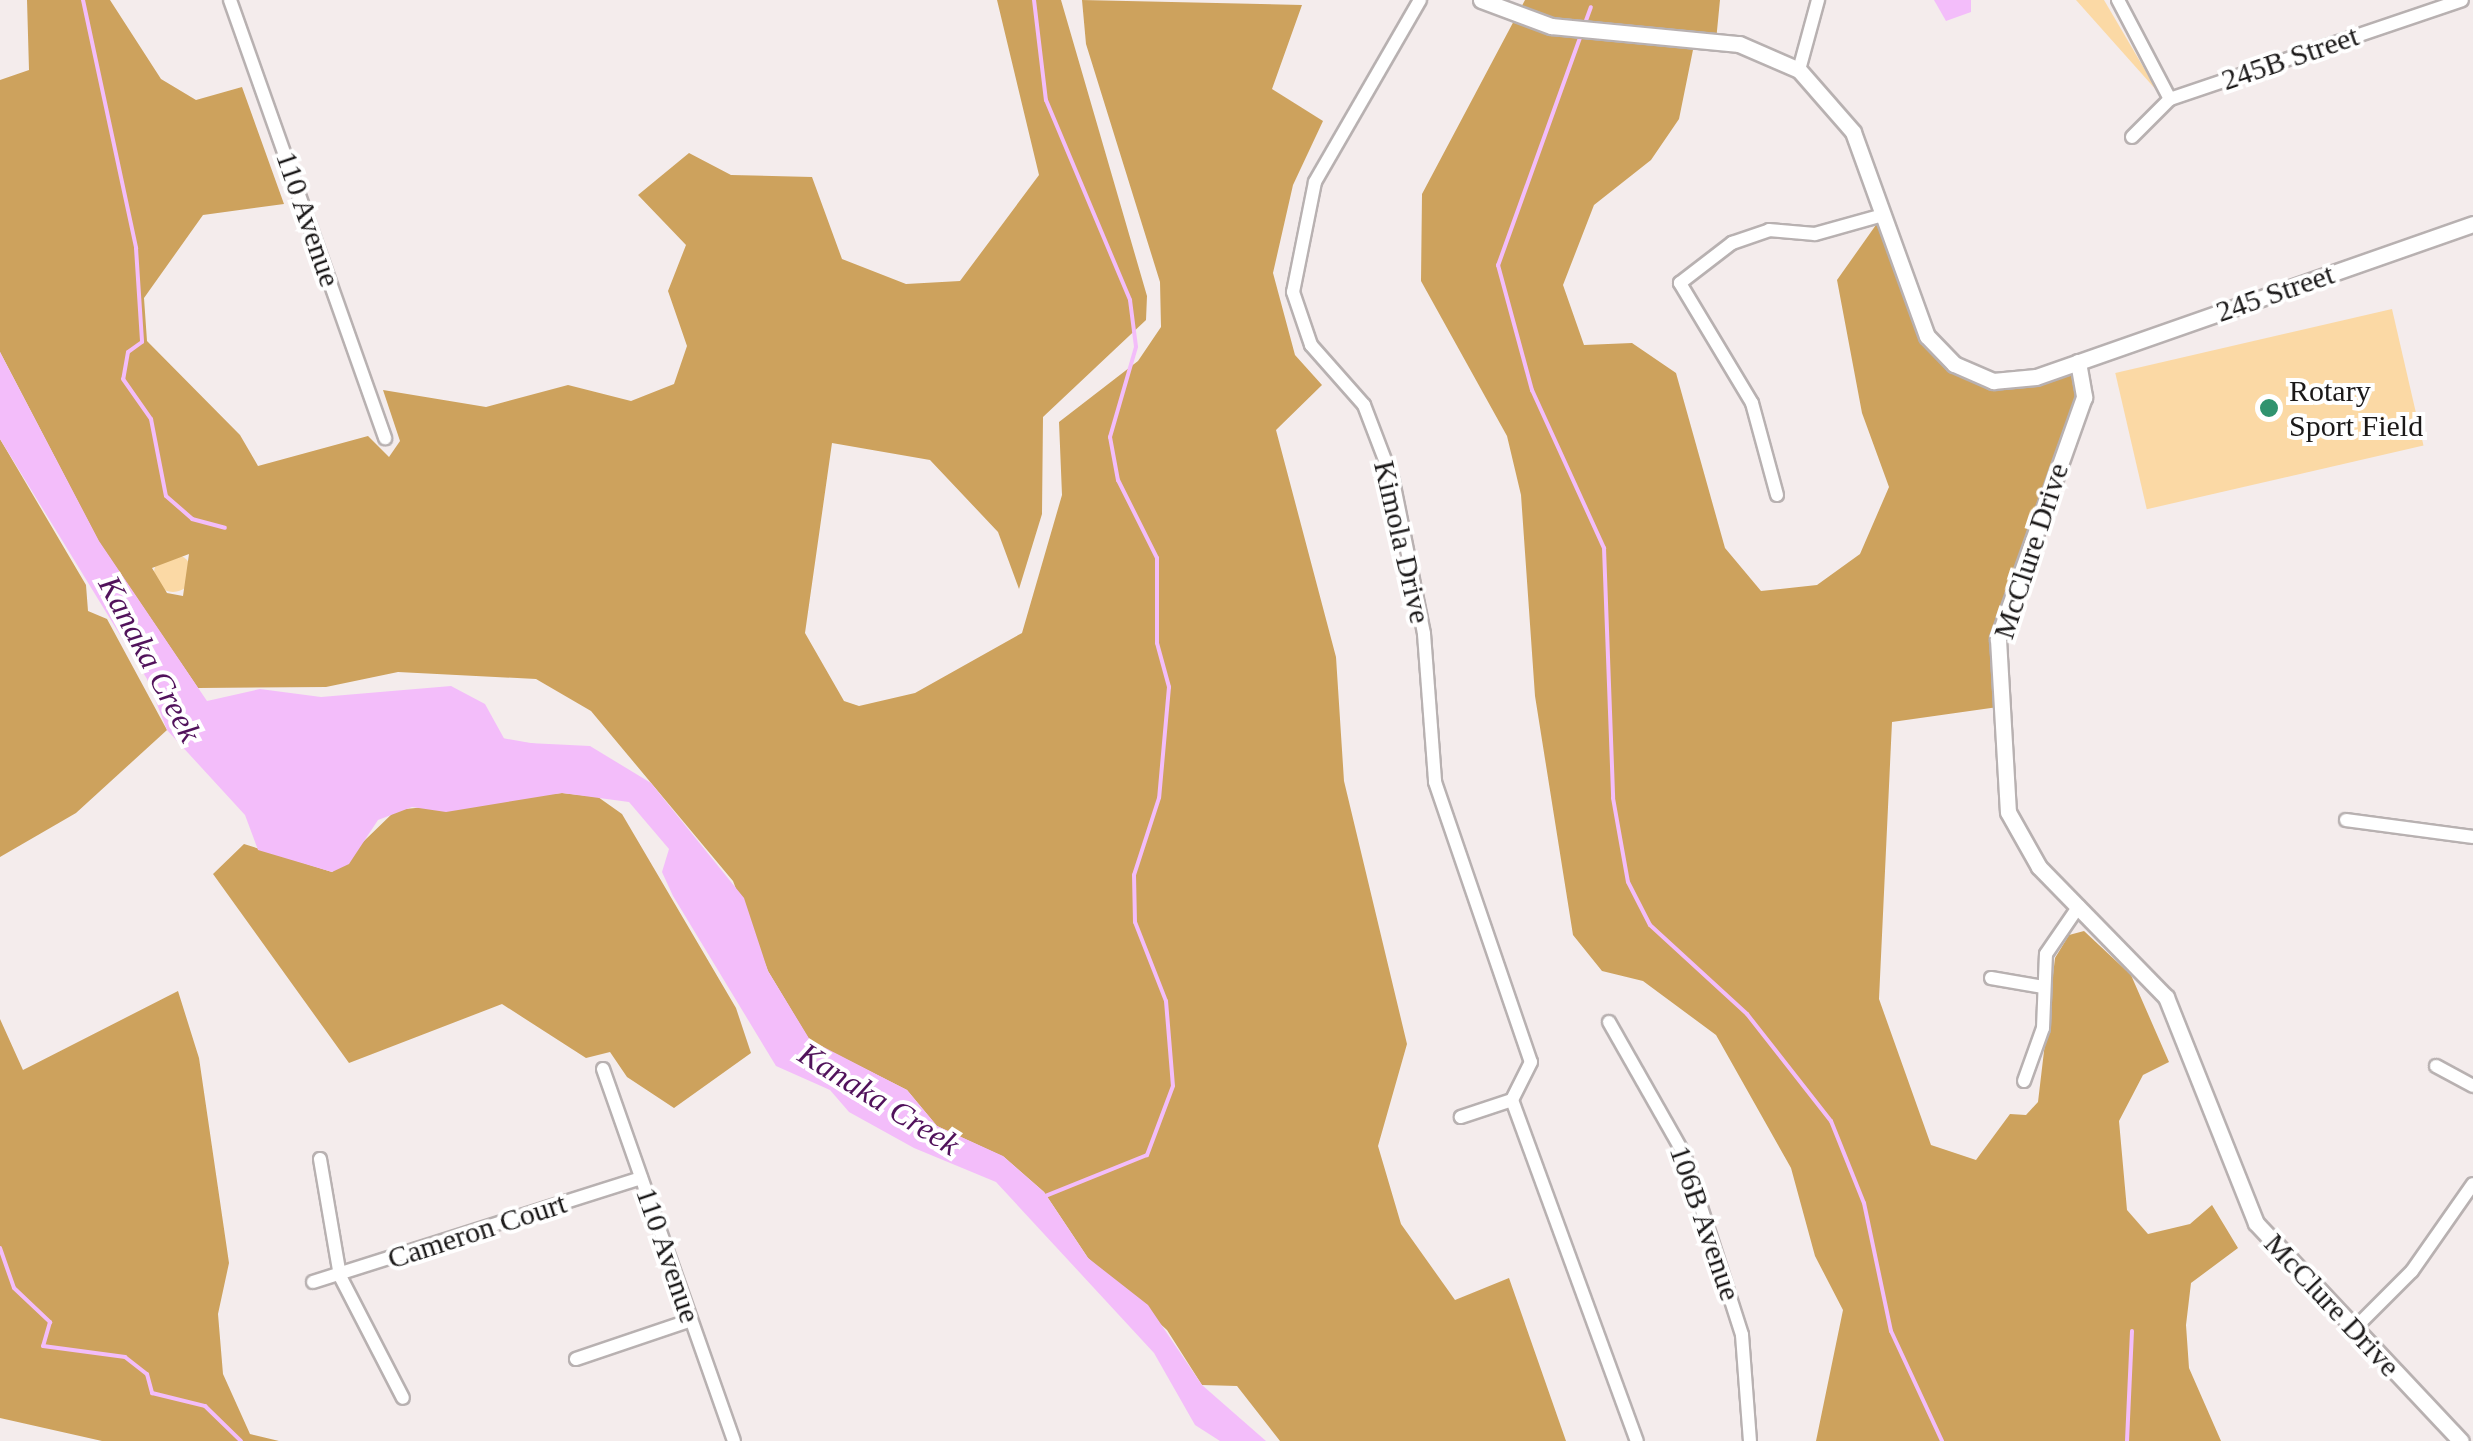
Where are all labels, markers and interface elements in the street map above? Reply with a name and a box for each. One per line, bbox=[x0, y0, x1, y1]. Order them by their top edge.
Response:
street label: 245B Street bbox=[2217, 18, 2363, 98]
street label: 110 Avenue bbox=[268, 146, 348, 292]
street label: 245 Street bbox=[2211, 256, 2339, 330]
place label: Rotary Sport Field bbox=[2289, 373, 2423, 444]
marker: Rotary Sport Field bbox=[2258, 397, 2280, 419]
street label: Kimola Drive bbox=[1366, 457, 1438, 627]
street label: McClure Drive bbox=[1986, 459, 2076, 643]
water label: Kanaka Creek bbox=[90, 569, 210, 749]
water label: Kanaka Creek bbox=[791, 1034, 967, 1164]
street label: 106B Avenue bbox=[1661, 1140, 1749, 1306]
street label: 110 Avenue bbox=[628, 1182, 708, 1328]
street label: Cameron Court bbox=[383, 1185, 571, 1277]
street label: McClure Drive bbox=[2257, 1226, 2407, 1384]

